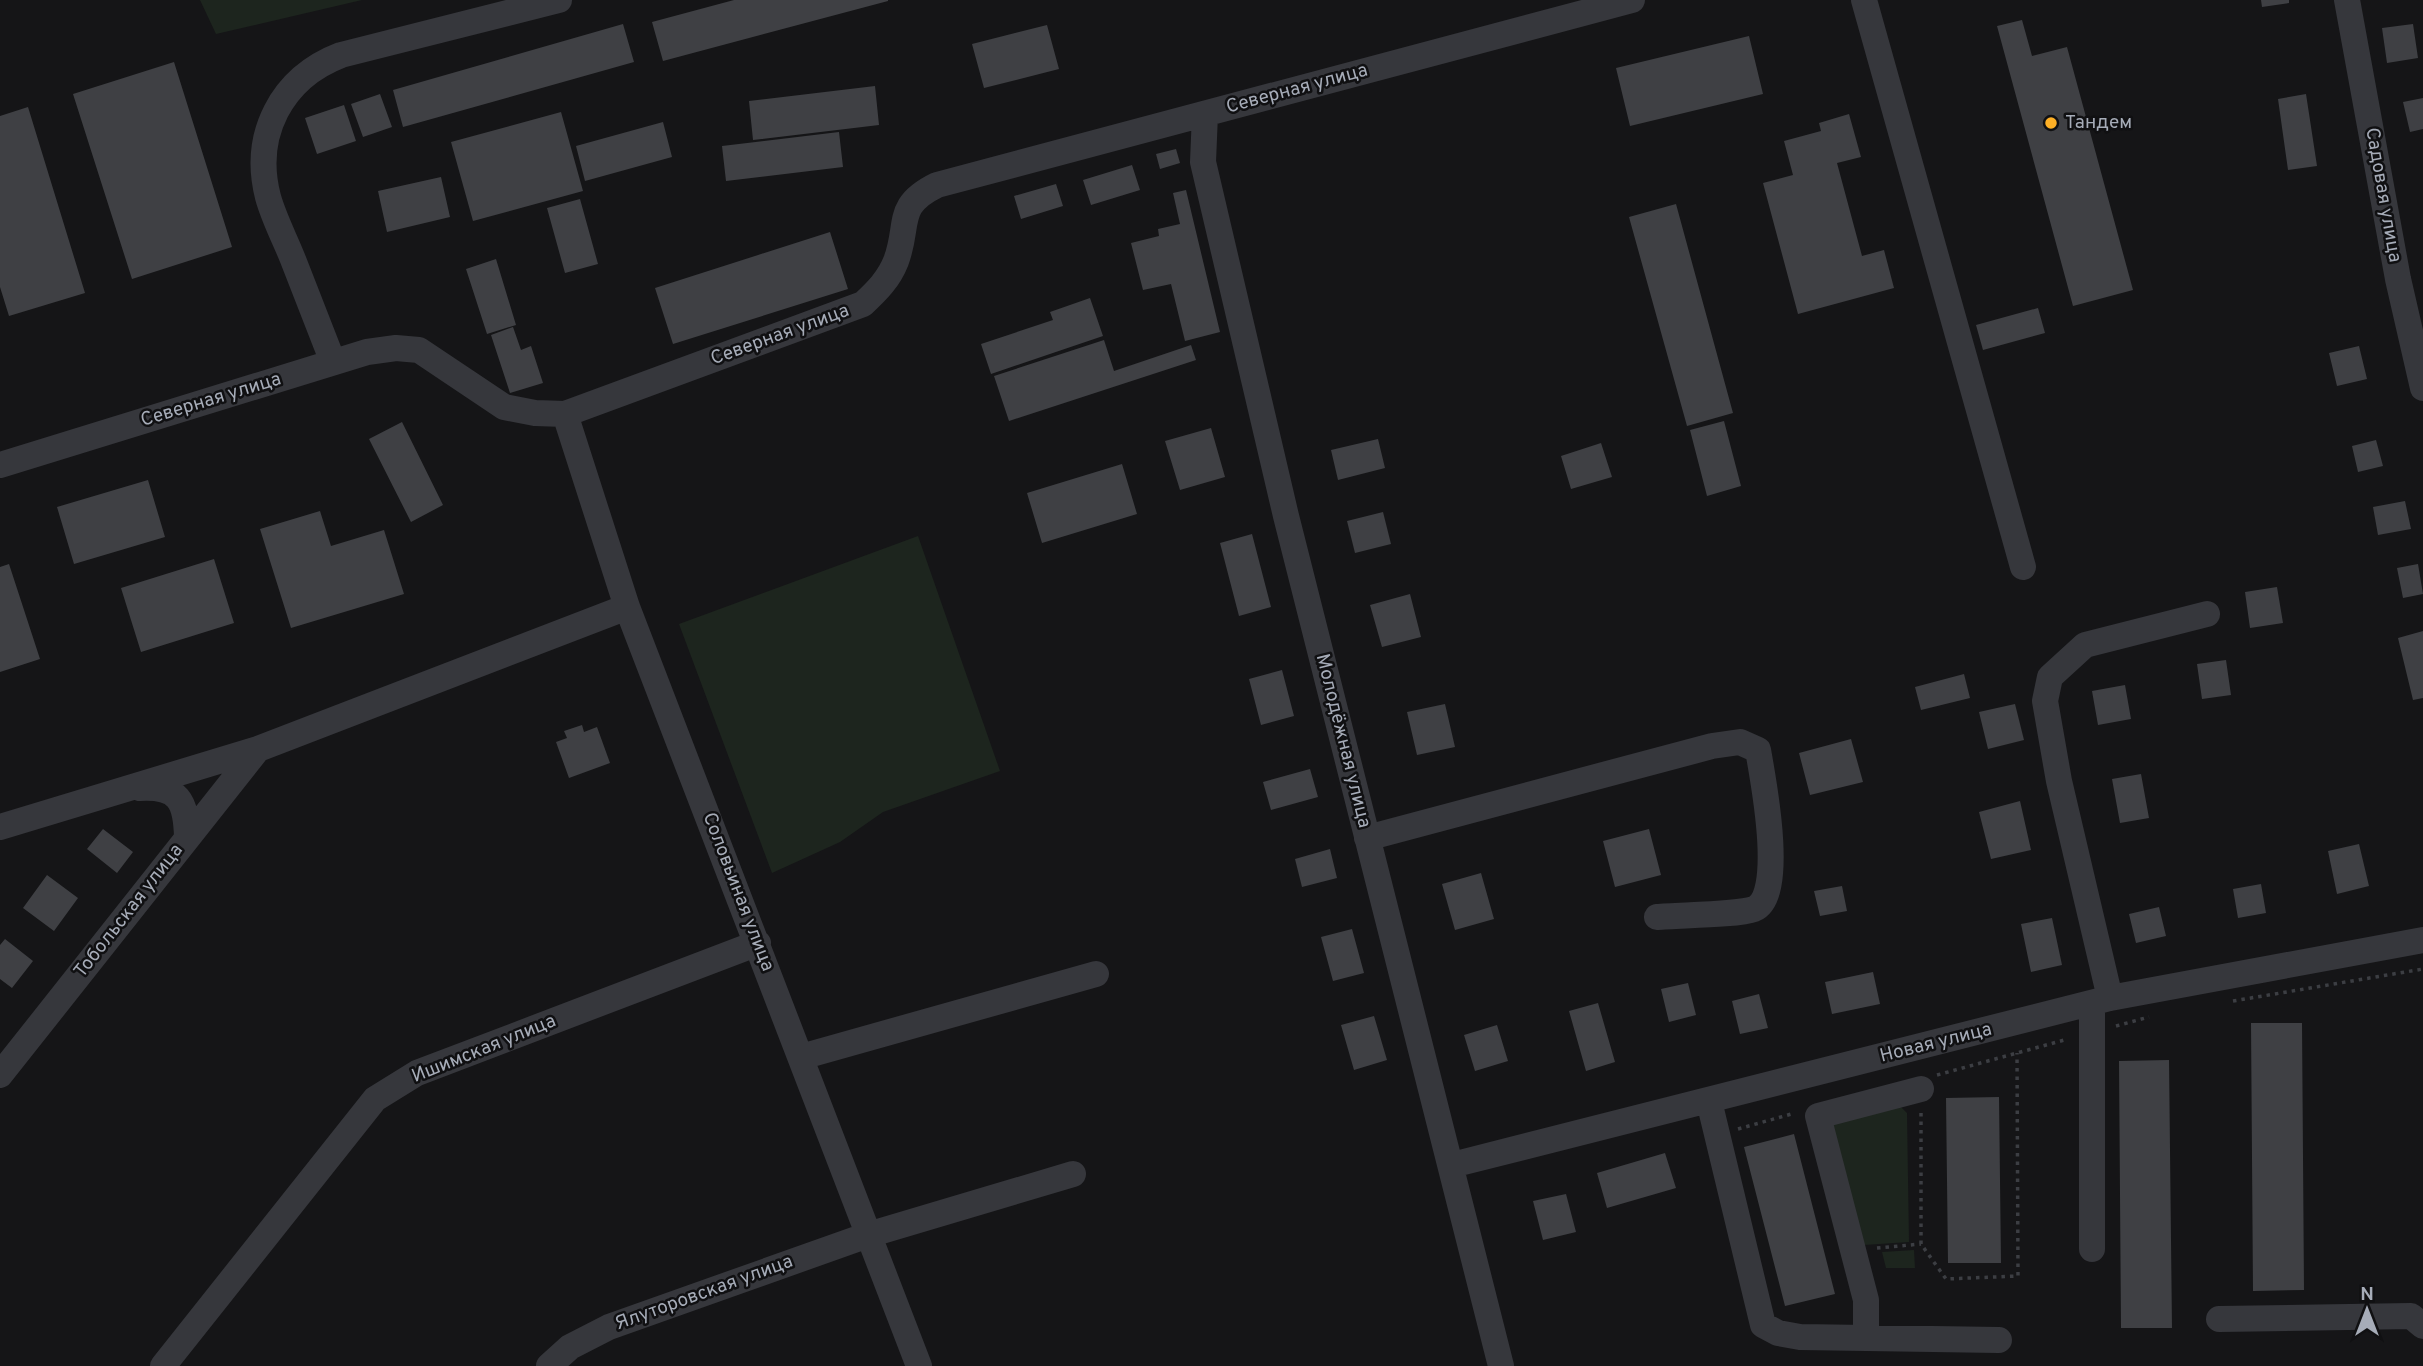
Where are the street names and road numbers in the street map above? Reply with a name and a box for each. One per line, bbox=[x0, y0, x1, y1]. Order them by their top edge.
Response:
street label: Северная улица bbox=[1224, 59, 1370, 119]
street label: Садовая улица bbox=[2359, 126, 2407, 264]
street label: Северная улица bbox=[707, 299, 853, 371]
street label: Северная улица bbox=[138, 367, 284, 433]
street label: Молодёжная улица bbox=[1310, 651, 1376, 831]
street label: Соловьиная улица bbox=[697, 809, 779, 975]
street label: Тобольская улица bbox=[69, 839, 189, 983]
street label: Ишимская улица bbox=[408, 1009, 560, 1089]
street label: Новая улица bbox=[1877, 1017, 1995, 1069]
street label: Ялуторовская улица bbox=[612, 1250, 796, 1336]

